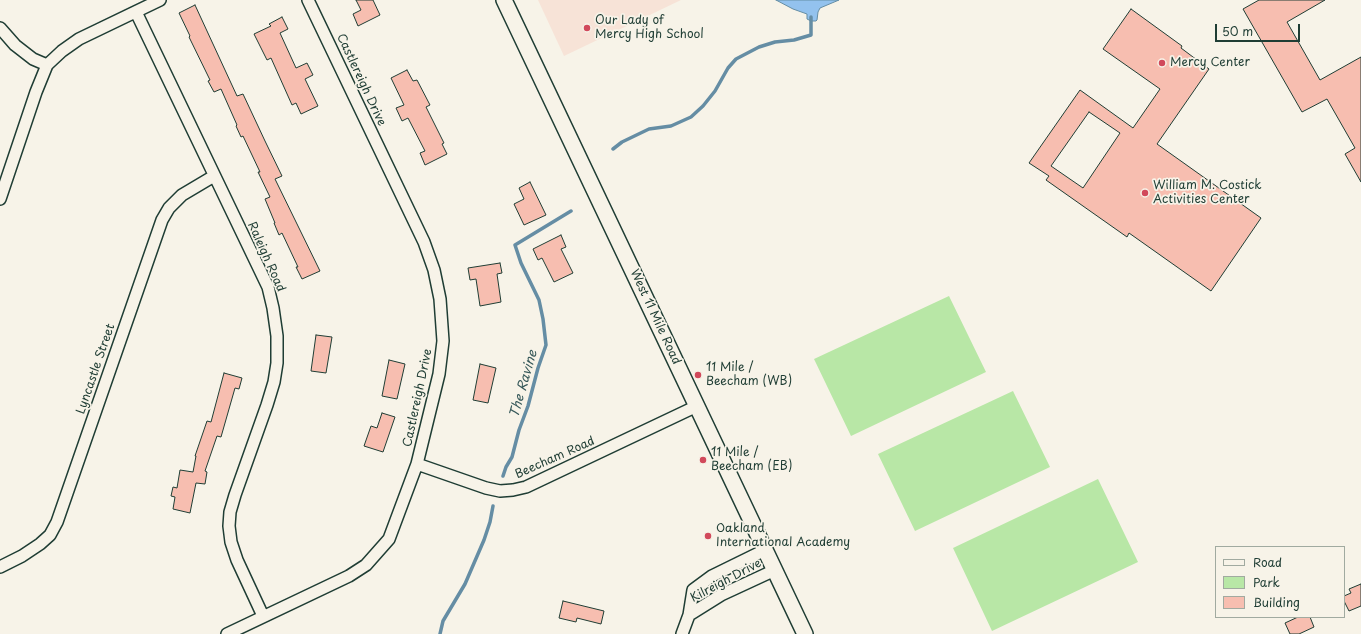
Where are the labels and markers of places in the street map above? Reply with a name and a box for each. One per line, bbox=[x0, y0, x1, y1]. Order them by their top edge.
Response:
place label: Our Lady of Mercy High School bbox=[595, 14, 704, 42]
marker: Our Lady of Mercy High School bbox=[582, 23, 592, 33]
place label: Mercy Center bbox=[1170, 56, 1250, 70]
marker: Mercy Center bbox=[1157, 58, 1167, 68]
place label: William M. Costick Activities Center bbox=[1153, 179, 1262, 207]
marker: William M. Costick Activities Center bbox=[1140, 188, 1150, 198]
place label: 11 Mile / Beecham (WB) bbox=[706, 361, 792, 389]
marker: 11 Mile / Beecham (WB) bbox=[693, 370, 703, 380]
place label: 11 Mile / Beecham (EB) bbox=[711, 446, 792, 474]
marker: 11 Mile / Beecham (EB) bbox=[698, 455, 708, 465]
place label: Oakland International Academy bbox=[716, 522, 850, 550]
marker: Oakland International Academy bbox=[703, 531, 713, 541]

